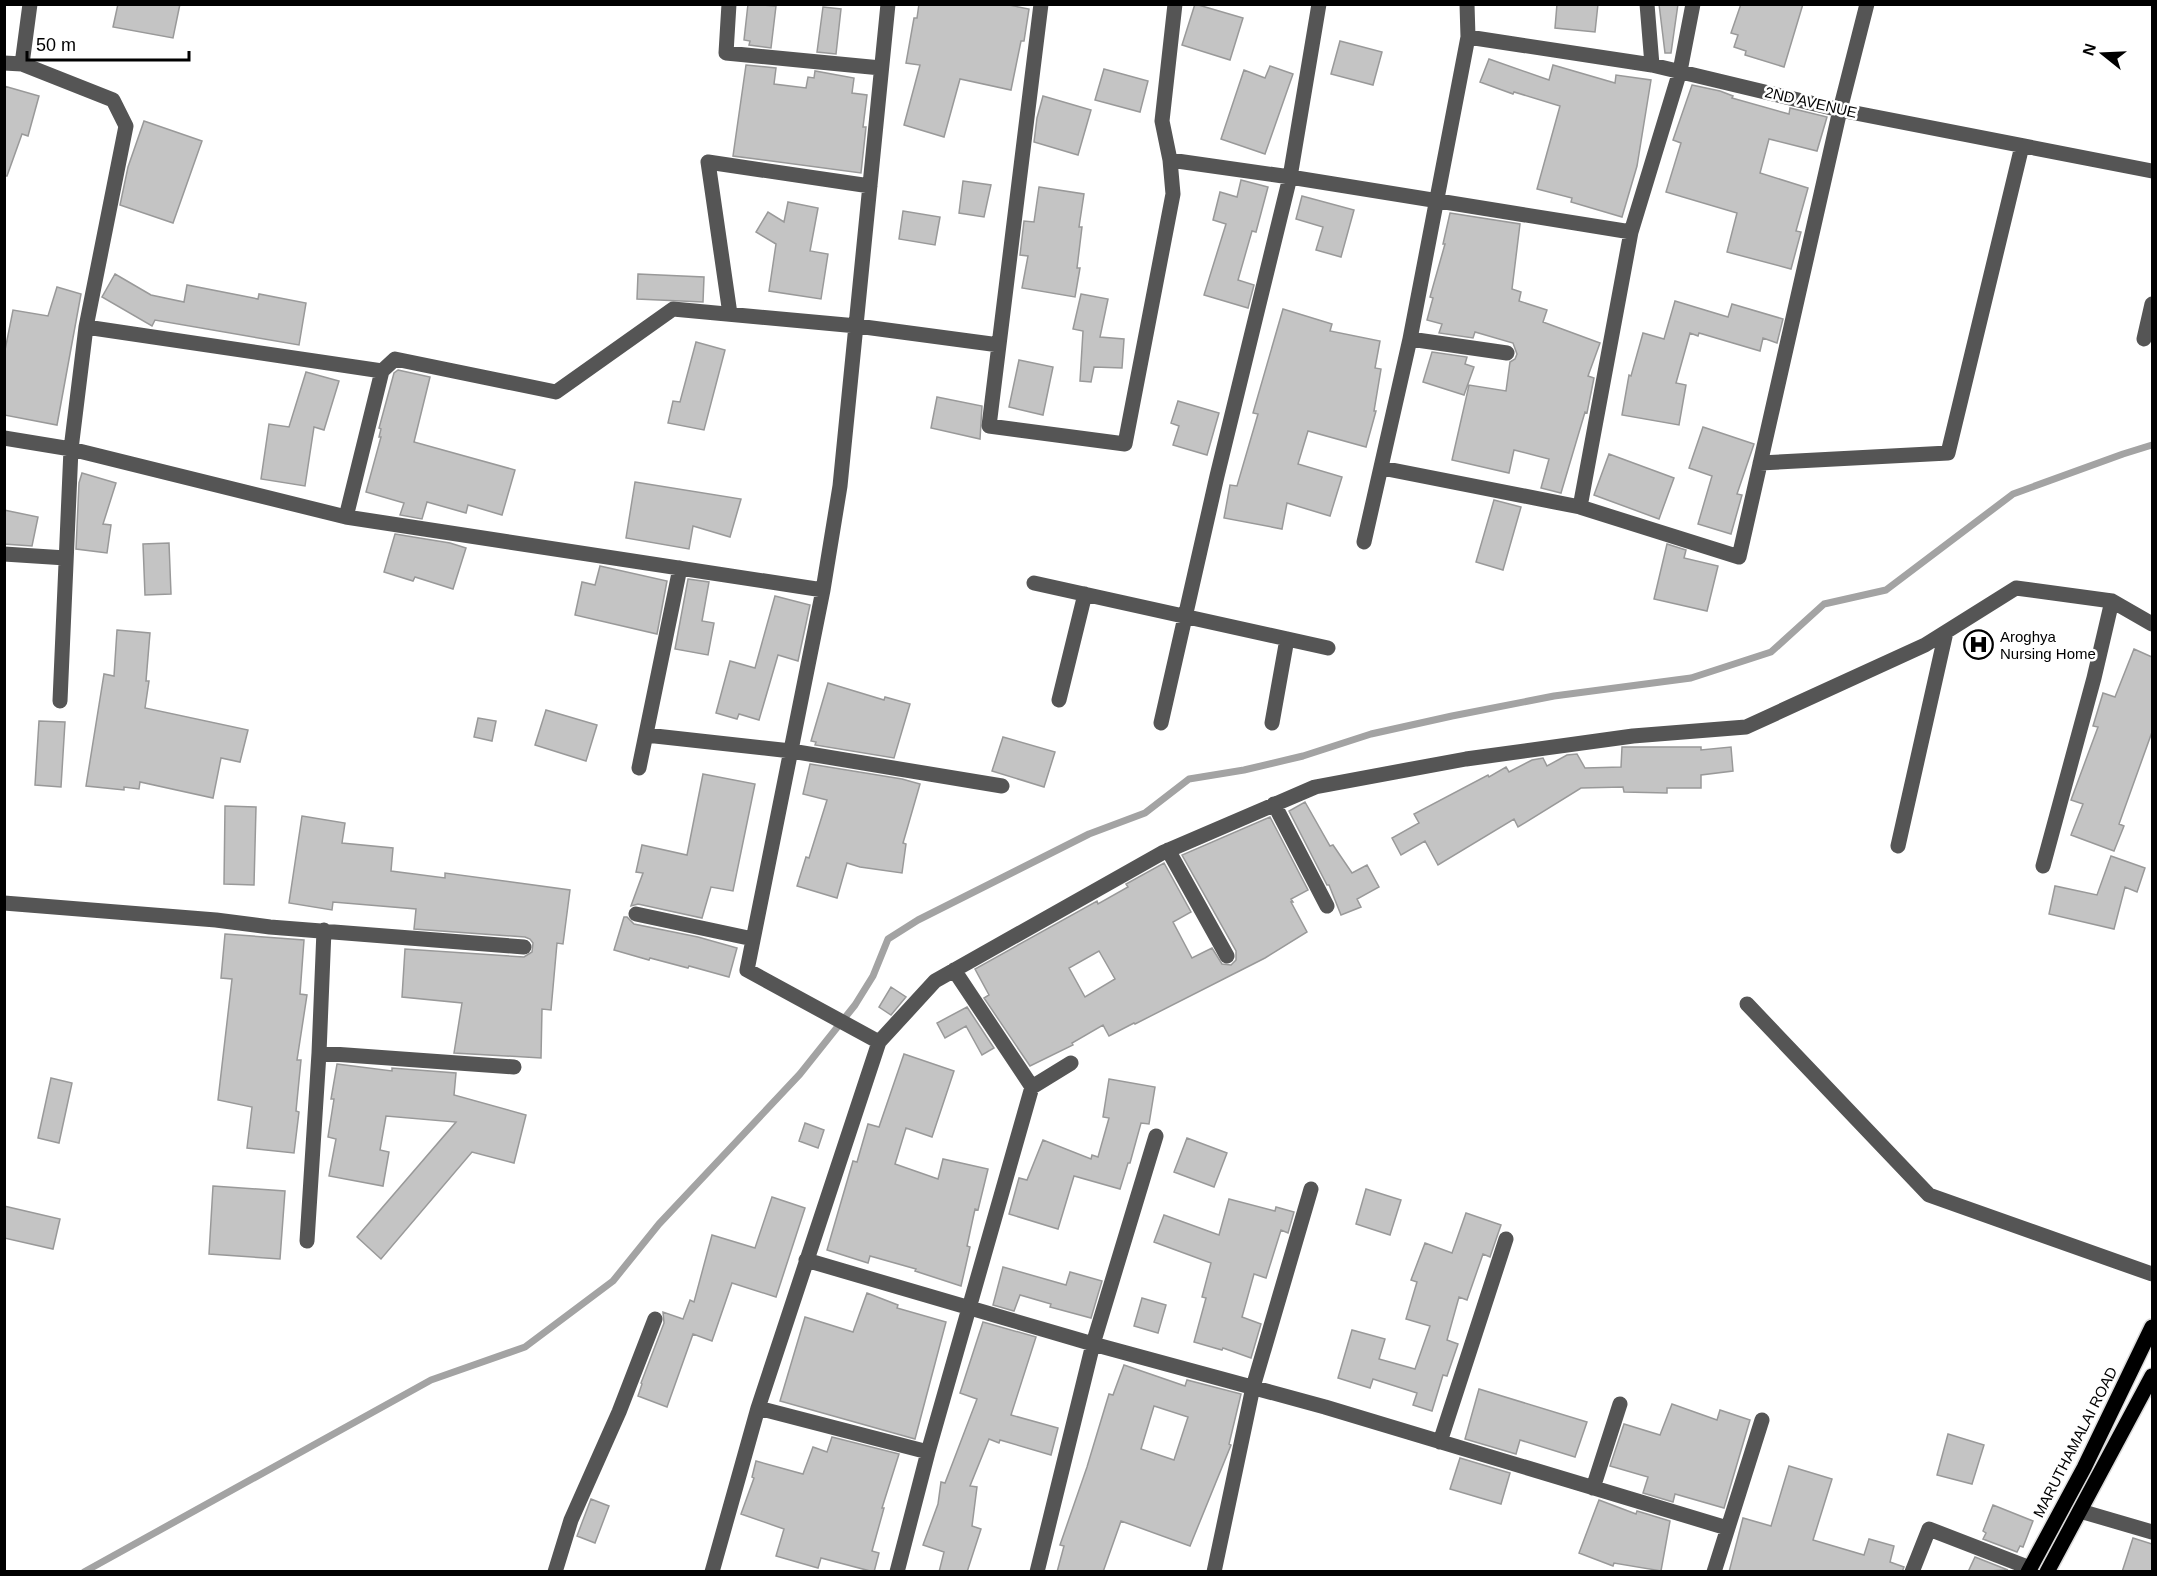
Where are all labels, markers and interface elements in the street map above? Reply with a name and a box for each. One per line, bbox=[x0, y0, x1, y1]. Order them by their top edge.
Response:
scale bar bbox=[27, 24, 189, 62]
north arrow bbox=[2073, 24, 2133, 84]
text: 50 m bbox=[36, 35, 76, 55]
text: N bbox=[2079, 41, 2099, 58]
street label: 2ND AVENUE bbox=[1763, 83, 1859, 121]
place label: Aroghya Nursing Home bbox=[2000, 628, 2096, 662]
hospital icon: Aroghya Nursing Home bbox=[1963, 629, 1995, 661]
street label: MARUTHAMALAI ROAD bbox=[2030, 1364, 2120, 1520]

